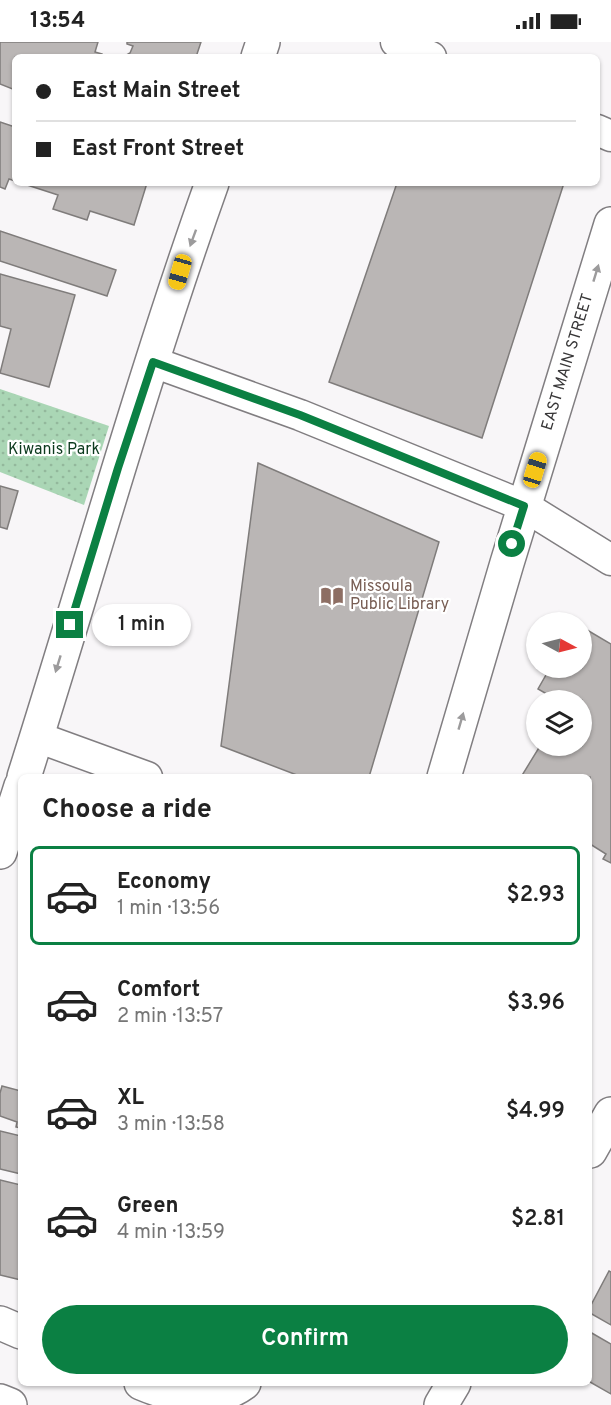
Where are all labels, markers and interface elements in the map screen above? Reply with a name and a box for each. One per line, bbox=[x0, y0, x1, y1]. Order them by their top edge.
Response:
text: 13:54 bbox=[30, 8, 85, 35]
text: East Main Street bbox=[72, 78, 240, 105]
text: East Front Street bbox=[72, 136, 244, 163]
one-way arrow bbox=[187, 229, 197, 247]
car bbox=[166, 252, 194, 292]
one-way arrow bbox=[592, 264, 601, 282]
street label: EAST MAIN STREET bbox=[538, 291, 598, 433]
park label: Kiwanis Park bbox=[8, 440, 100, 460]
car bbox=[521, 450, 549, 490]
route start bbox=[498, 530, 525, 557]
place label: Missoula Public Library bbox=[350, 577, 449, 615]
library icon: Missoula Public Library bbox=[319, 583, 345, 609]
callout: 1 min bbox=[91, 604, 190, 646]
route end bbox=[56, 611, 83, 638]
text: 1 min bbox=[118, 612, 165, 638]
north arrow bbox=[526, 612, 592, 678]
map controls bbox=[526, 612, 592, 756]
one-way arrow bbox=[53, 655, 62, 673]
button: layers bbox=[526, 690, 592, 756]
one-way arrow bbox=[456, 712, 466, 730]
text: Choose a ride bbox=[42, 793, 212, 827]
icon: car bbox=[45, 869, 99, 923]
text: Economy bbox=[117, 869, 211, 896]
text: $2.93 bbox=[507, 882, 565, 909]
text: 1 min · 13:56 bbox=[117, 896, 220, 922]
icon: car bbox=[45, 977, 99, 1031]
text: Comfort bbox=[117, 977, 200, 1004]
text: $3.96 bbox=[507, 990, 565, 1017]
text: 2 min · 13:57 bbox=[117, 1004, 223, 1030]
icon: car bbox=[45, 1085, 99, 1139]
text: XL bbox=[117, 1085, 144, 1112]
text: $4.99 bbox=[506, 1098, 565, 1125]
text: 3 min · 13:58 bbox=[117, 1112, 225, 1138]
icon: car bbox=[45, 1193, 99, 1247]
text: Green bbox=[117, 1193, 179, 1220]
text: $2.81 bbox=[511, 1206, 565, 1233]
text: 4 min · 13:59 bbox=[117, 1220, 225, 1246]
button: Confirm bbox=[42, 1305, 568, 1374]

